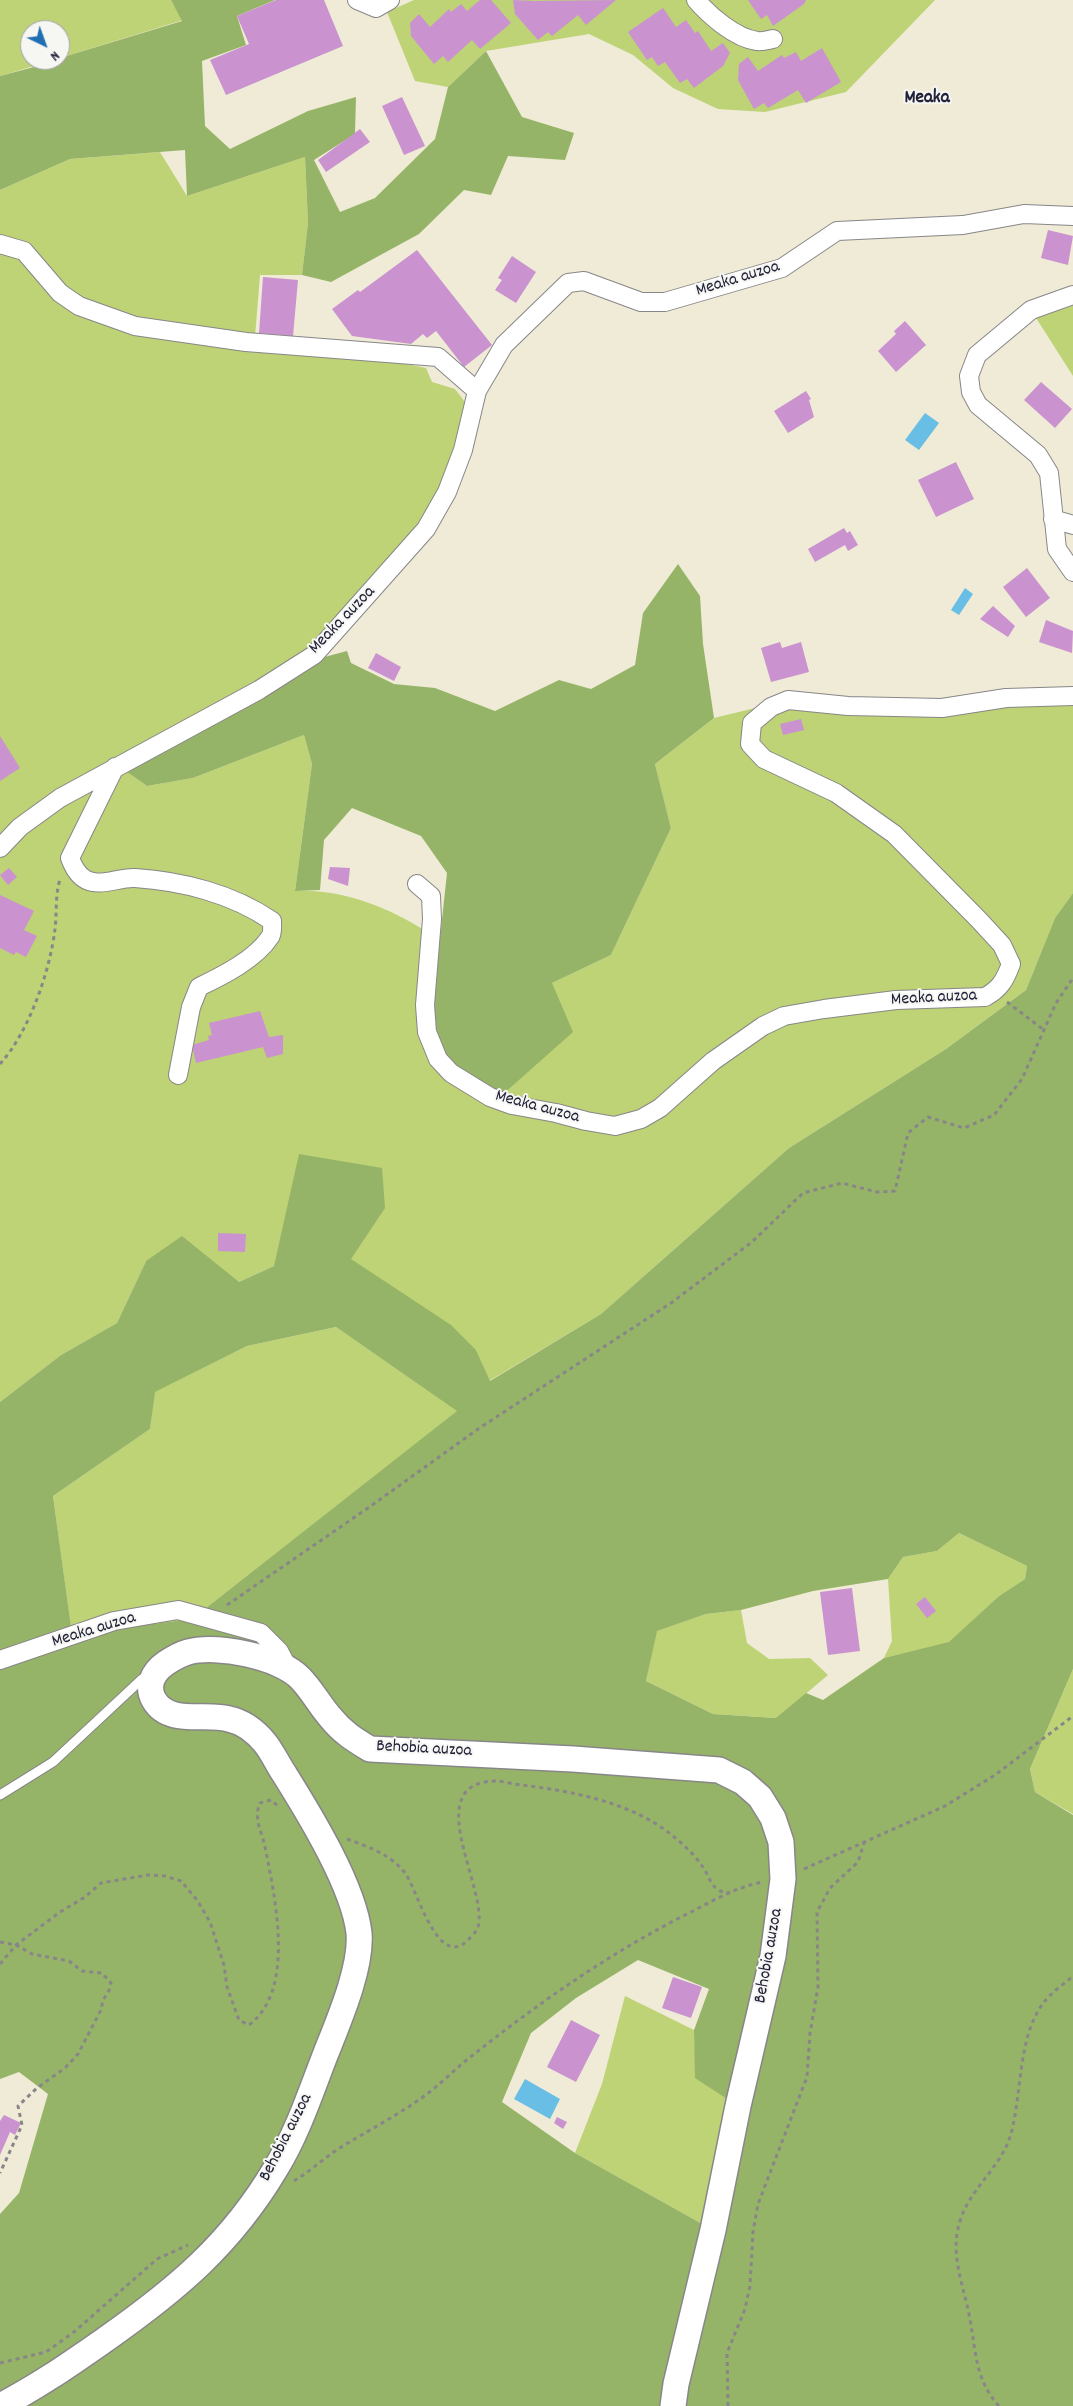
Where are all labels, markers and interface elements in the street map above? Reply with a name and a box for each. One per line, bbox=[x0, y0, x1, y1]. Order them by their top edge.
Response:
north arrow bbox=[20, 20, 70, 70]
text: N bbox=[45, 46, 64, 65]
district label: Meaka bbox=[904, 88, 950, 110]
street label: Meaka auzoa bbox=[694, 257, 782, 303]
street label: Meaka auzoa bbox=[305, 582, 381, 660]
street label: Meaka auzoa bbox=[890, 986, 978, 1012]
street label: Meaka auzoa bbox=[493, 1086, 581, 1130]
street label: Meaka auzoa bbox=[50, 1608, 138, 1654]
street label: Behobia auzoa bbox=[376, 1737, 472, 1763]
street label: Behobia auzoa bbox=[751, 1907, 789, 2005]
street label: Behobia auzoa bbox=[256, 2090, 318, 2186]

